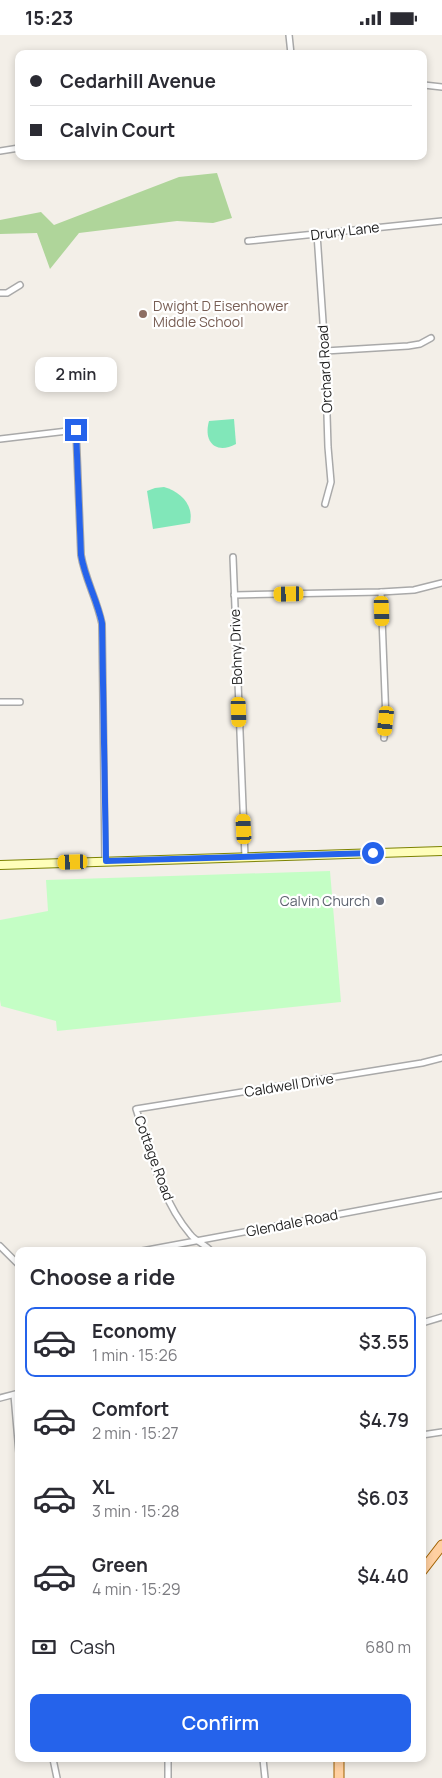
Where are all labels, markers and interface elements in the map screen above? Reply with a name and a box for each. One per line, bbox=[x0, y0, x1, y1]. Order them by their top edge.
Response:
text: 15:23 bbox=[25, 5, 73, 31]
text: Cedarhill Avenue bbox=[60, 68, 216, 94]
text: Calvin Court bbox=[60, 117, 175, 143]
street label: Drury Lane bbox=[309, 217, 380, 244]
place label: Dwight D Eisenhower Middle School bbox=[153, 296, 289, 331]
marker: Dwight D Eisenhower Middle School bbox=[137, 308, 149, 320]
street label: Orchard Road bbox=[313, 325, 336, 413]
callout: 2 min bbox=[35, 357, 117, 393]
text: 2 min bbox=[56, 363, 96, 385]
route end bbox=[65, 419, 87, 441]
car bbox=[273, 586, 304, 602]
car bbox=[373, 596, 390, 626]
street label: Bohny Drive bbox=[225, 609, 246, 685]
car bbox=[230, 697, 247, 727]
car bbox=[376, 705, 395, 737]
car bbox=[235, 814, 252, 844]
route start bbox=[362, 842, 384, 864]
car bbox=[57, 854, 88, 870]
place label: Calvin Church bbox=[280, 891, 370, 910]
marker: Calvin Church bbox=[374, 895, 386, 907]
street label: Caldwell Drive bbox=[243, 1068, 335, 1101]
street label: Cottage Road bbox=[130, 1113, 179, 1203]
street label: Glendale Road bbox=[244, 1204, 339, 1241]
text: Choose a ride bbox=[30, 1262, 175, 1292]
text: Economy bbox=[92, 1318, 176, 1344]
icon: car bbox=[32, 1320, 77, 1365]
text: $3.55 bbox=[359, 1329, 409, 1355]
text: 1 min · 15:26 bbox=[92, 1344, 178, 1366]
text: Comfort bbox=[92, 1396, 169, 1422]
icon: car bbox=[32, 1398, 77, 1443]
text: $4.79 bbox=[359, 1407, 409, 1433]
text: 2 min · 15:27 bbox=[92, 1422, 179, 1444]
text: XL bbox=[92, 1474, 115, 1500]
icon: car bbox=[32, 1476, 77, 1521]
text: $6.03 bbox=[357, 1485, 409, 1511]
text: 3 min · 15:28 bbox=[92, 1500, 180, 1522]
text: Green bbox=[92, 1552, 148, 1578]
icon: car bbox=[32, 1554, 77, 1599]
text: $4.40 bbox=[357, 1563, 409, 1589]
text: 4 min · 15:29 bbox=[92, 1578, 181, 1600]
icon: cash bbox=[30, 1633, 58, 1661]
text: Cash bbox=[70, 1634, 115, 1660]
text: 680 m bbox=[365, 1636, 411, 1658]
button: Confirm bbox=[30, 1694, 411, 1752]

